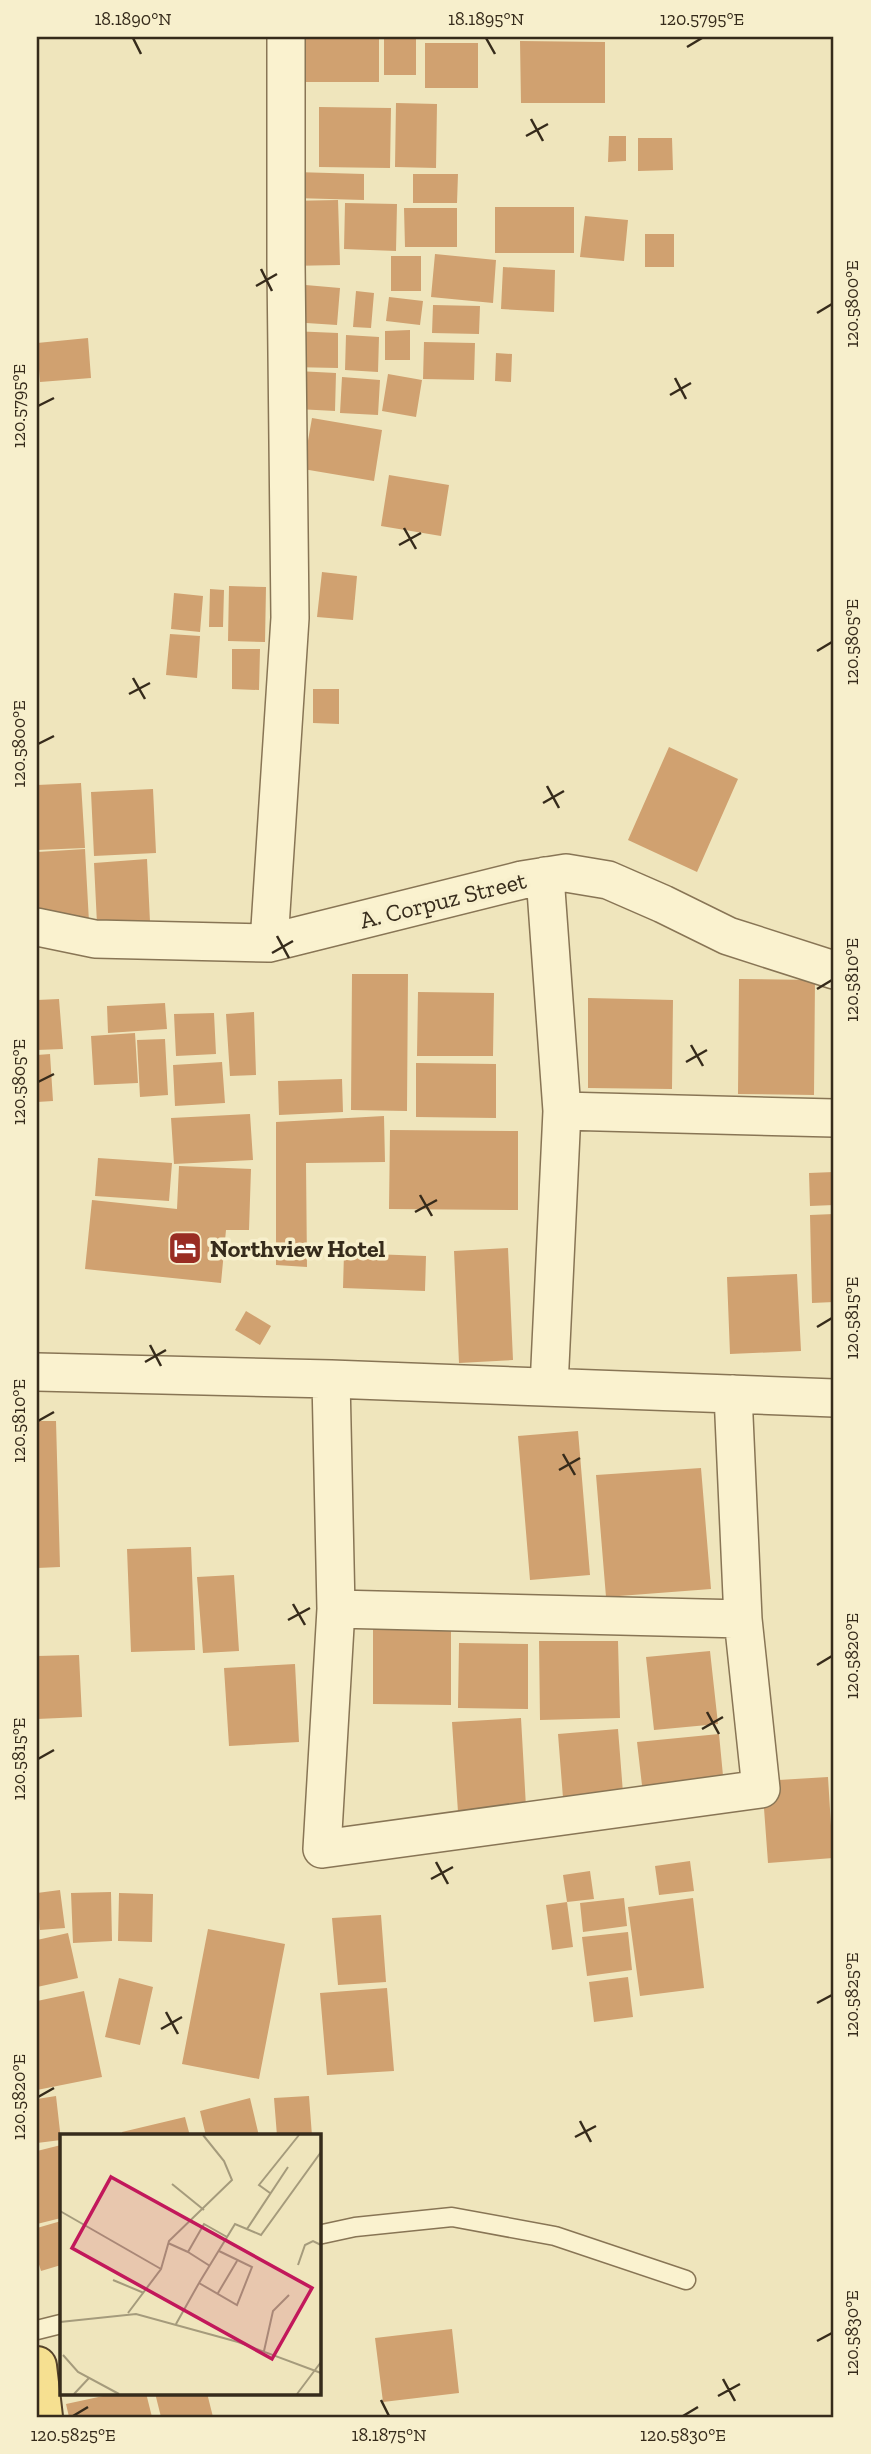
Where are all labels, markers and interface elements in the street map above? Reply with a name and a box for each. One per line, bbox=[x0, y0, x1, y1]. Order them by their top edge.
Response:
text: 18.1890°N bbox=[94, 8, 172, 30]
text: 18.1895°N bbox=[448, 8, 524, 30]
text: 120.5795°E bbox=[660, 8, 744, 30]
text: 120.5800°E bbox=[841, 260, 863, 348]
text: 120.5795°E bbox=[8, 364, 30, 448]
text: 120.5805°E bbox=[841, 599, 863, 685]
text: 120.5800°E bbox=[8, 700, 30, 788]
street label: A. Corpuz Street bbox=[357, 865, 529, 935]
text: 120.5810°E bbox=[841, 938, 863, 1022]
text: 120.5805°E bbox=[8, 1039, 30, 1125]
hotel icon: Northview Hotel bbox=[166, 1229, 204, 1267]
place label: Northview Hotel bbox=[210, 1234, 386, 1263]
text: 120.5815°E bbox=[841, 1277, 863, 1359]
text: 120.5810°E bbox=[8, 1379, 30, 1463]
text: 120.5820°E bbox=[841, 1613, 863, 1699]
text: 120.5815°E bbox=[8, 1718, 30, 1800]
text: 120.5825°E bbox=[841, 1952, 863, 2038]
text: 120.5820°E bbox=[8, 2054, 30, 2140]
inset map bbox=[60, 2134, 320, 2394]
text: 120.5830°E bbox=[841, 2290, 863, 2376]
text: 120.5825°E bbox=[30, 2424, 116, 2446]
text: 18.1875°N bbox=[352, 2424, 426, 2446]
text: 120.5830°E bbox=[640, 2424, 726, 2446]

